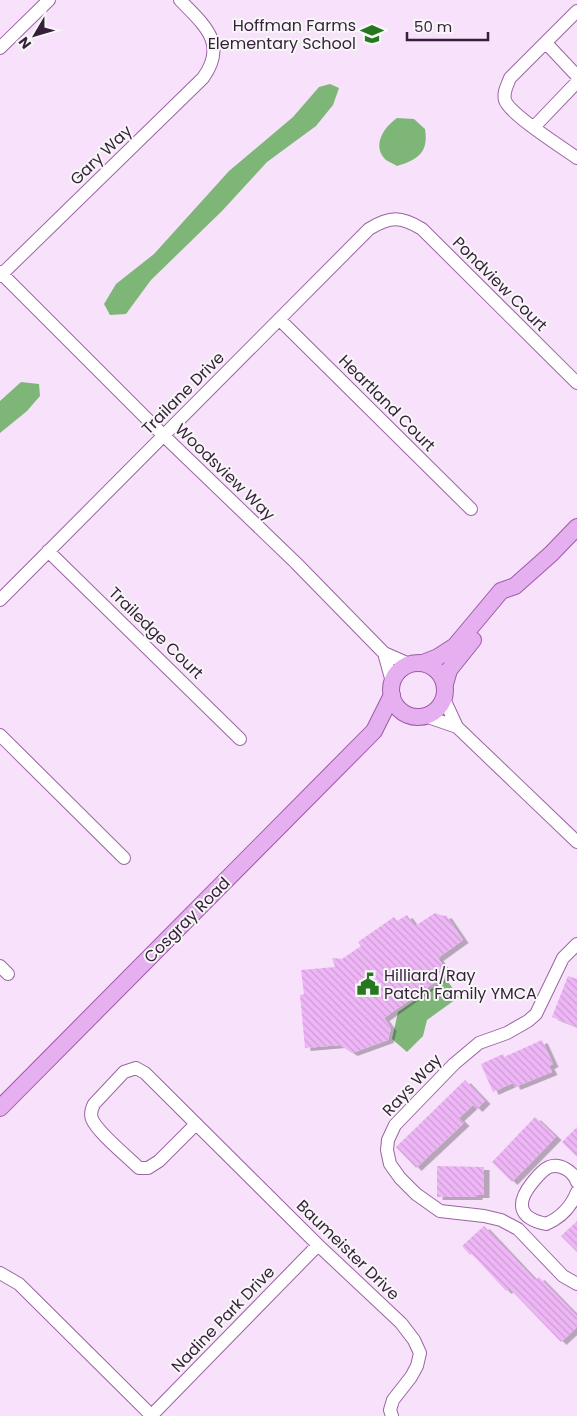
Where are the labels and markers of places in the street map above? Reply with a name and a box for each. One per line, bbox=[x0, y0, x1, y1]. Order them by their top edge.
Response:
place label: Hoffman Farms Elementary School bbox=[208, 14, 356, 55]
school or university icon: Hoffman Farms Elementary School bbox=[359, 21, 385, 47]
place label: Hilliard/Ray Patch Family YMCA bbox=[384, 964, 537, 1005]
public building icon: Hilliard/Ray Patch Family YMCA bbox=[355, 971, 381, 997]

